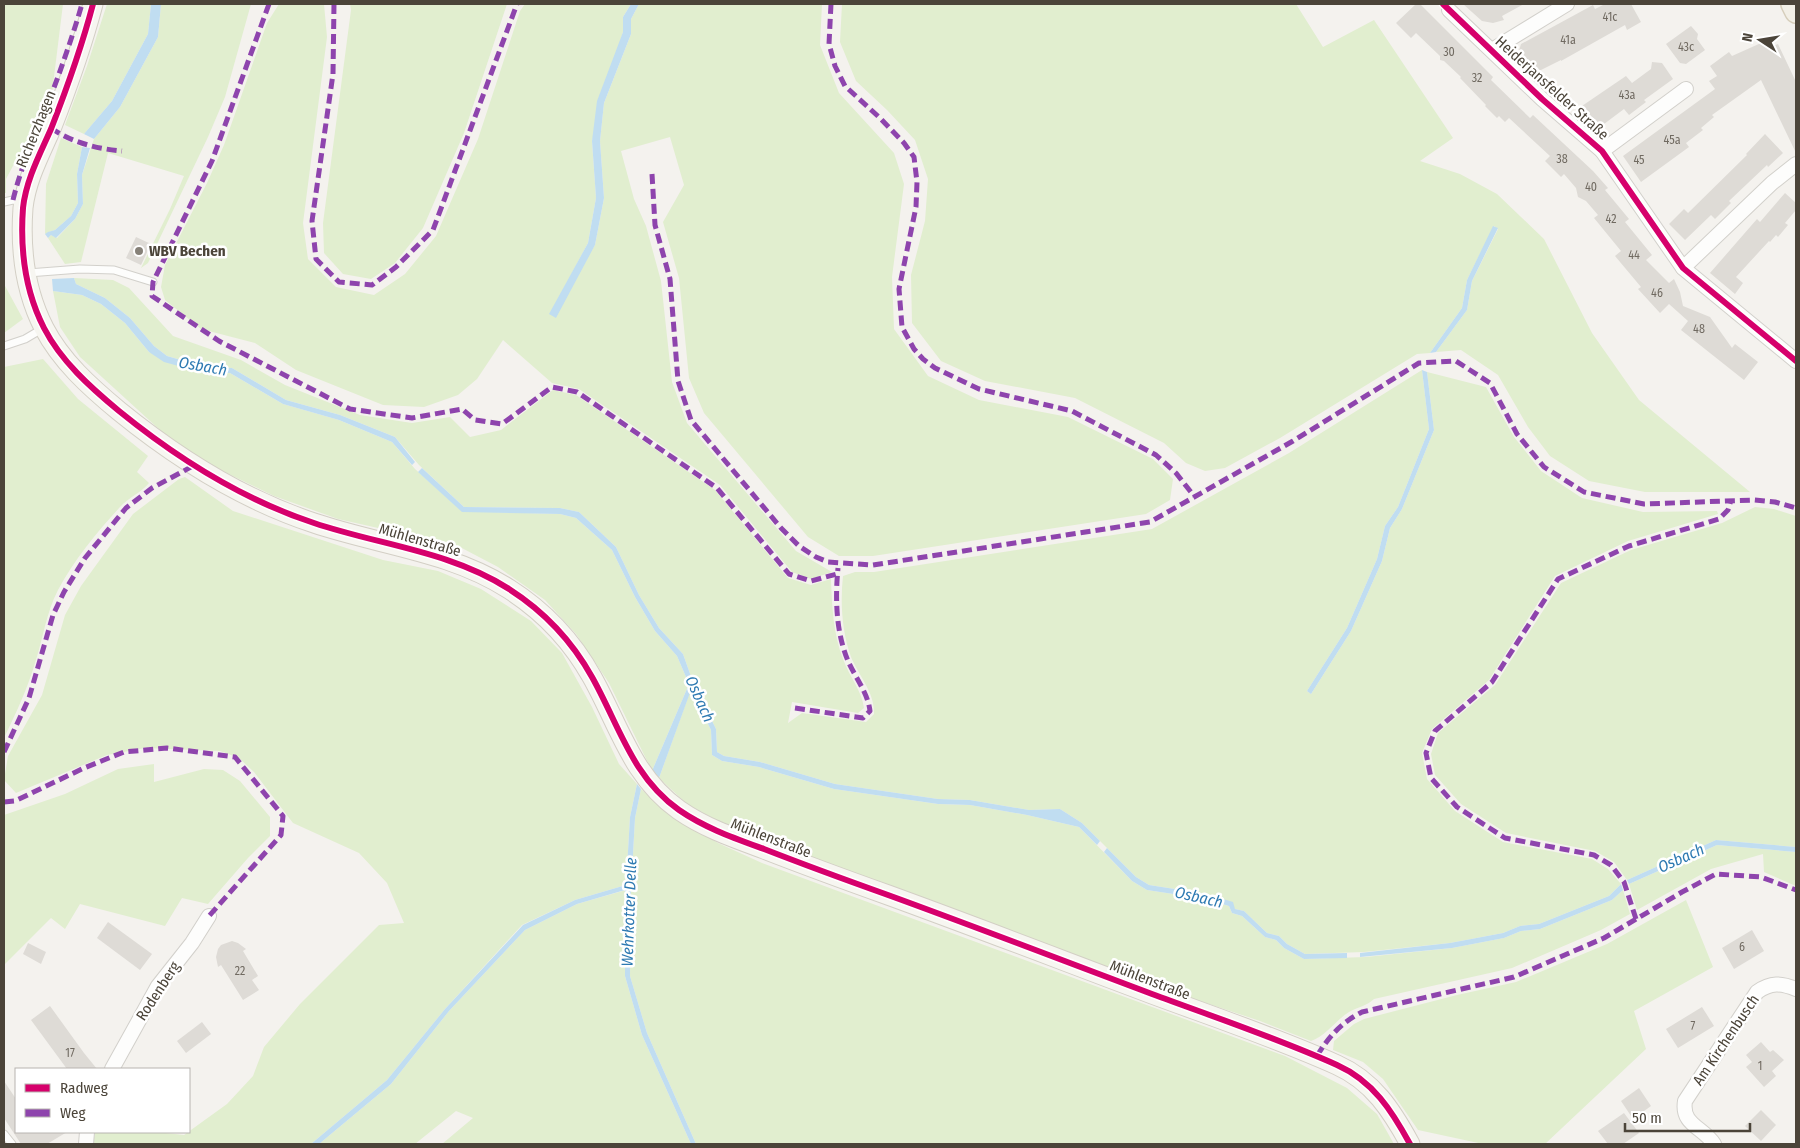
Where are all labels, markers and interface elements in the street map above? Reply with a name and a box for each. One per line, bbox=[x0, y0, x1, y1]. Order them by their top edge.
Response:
house number: 41c bbox=[1603, 10, 1617, 24]
north arrow bbox=[1735, 15, 1785, 65]
street label: Heiderjansfelder Straße bbox=[1492, 32, 1612, 144]
text: N bbox=[1739, 32, 1757, 43]
house number: 41a bbox=[1560, 33, 1576, 47]
house number: 43c bbox=[1678, 40, 1694, 54]
house number: 30 bbox=[1443, 45, 1455, 59]
house number: 32 bbox=[1472, 71, 1482, 85]
street label: Richerzhagen bbox=[12, 88, 60, 170]
house number: 43a bbox=[1619, 88, 1636, 102]
house number: 45a bbox=[1663, 133, 1681, 147]
house number: 38 bbox=[1556, 152, 1568, 166]
house number: 45 bbox=[1633, 153, 1645, 167]
house number: 40 bbox=[1585, 180, 1597, 194]
house number: 42 bbox=[1606, 212, 1616, 226]
place label: WBV Bechen bbox=[149, 242, 226, 260]
marker: WBV Bechen bbox=[133, 245, 145, 257]
house number: 44 bbox=[1628, 248, 1640, 262]
house number: 46 bbox=[1651, 286, 1663, 300]
house number: 48 bbox=[1693, 322, 1705, 336]
water label: Osbach bbox=[177, 352, 229, 380]
street label: Mühlenstraße bbox=[377, 520, 463, 560]
water label: Osbach bbox=[681, 673, 719, 725]
street label: Mühlenstraße bbox=[728, 814, 814, 862]
water label: Osbach bbox=[1655, 839, 1707, 877]
water label: Wehrkotter Delle bbox=[618, 857, 640, 967]
water label: Osbach bbox=[1173, 882, 1225, 912]
house number: 6 bbox=[1739, 940, 1745, 954]
street label: Mühlenstraße bbox=[1107, 956, 1193, 1004]
street label: Rodenberg bbox=[132, 958, 184, 1024]
house number: 22 bbox=[235, 964, 245, 978]
street label: Am Kirchenbusch bbox=[1689, 991, 1763, 1089]
house number: 7 bbox=[1691, 1019, 1696, 1033]
house number: 17 bbox=[65, 1046, 75, 1060]
house number: 1 bbox=[1758, 1059, 1762, 1073]
legend bbox=[15, 1068, 190, 1133]
text: Radweg bbox=[60, 1079, 108, 1097]
scale bar bbox=[1625, 1100, 1750, 1132]
text: Weg bbox=[60, 1104, 86, 1122]
text: 50 m bbox=[1632, 1109, 1662, 1127]

